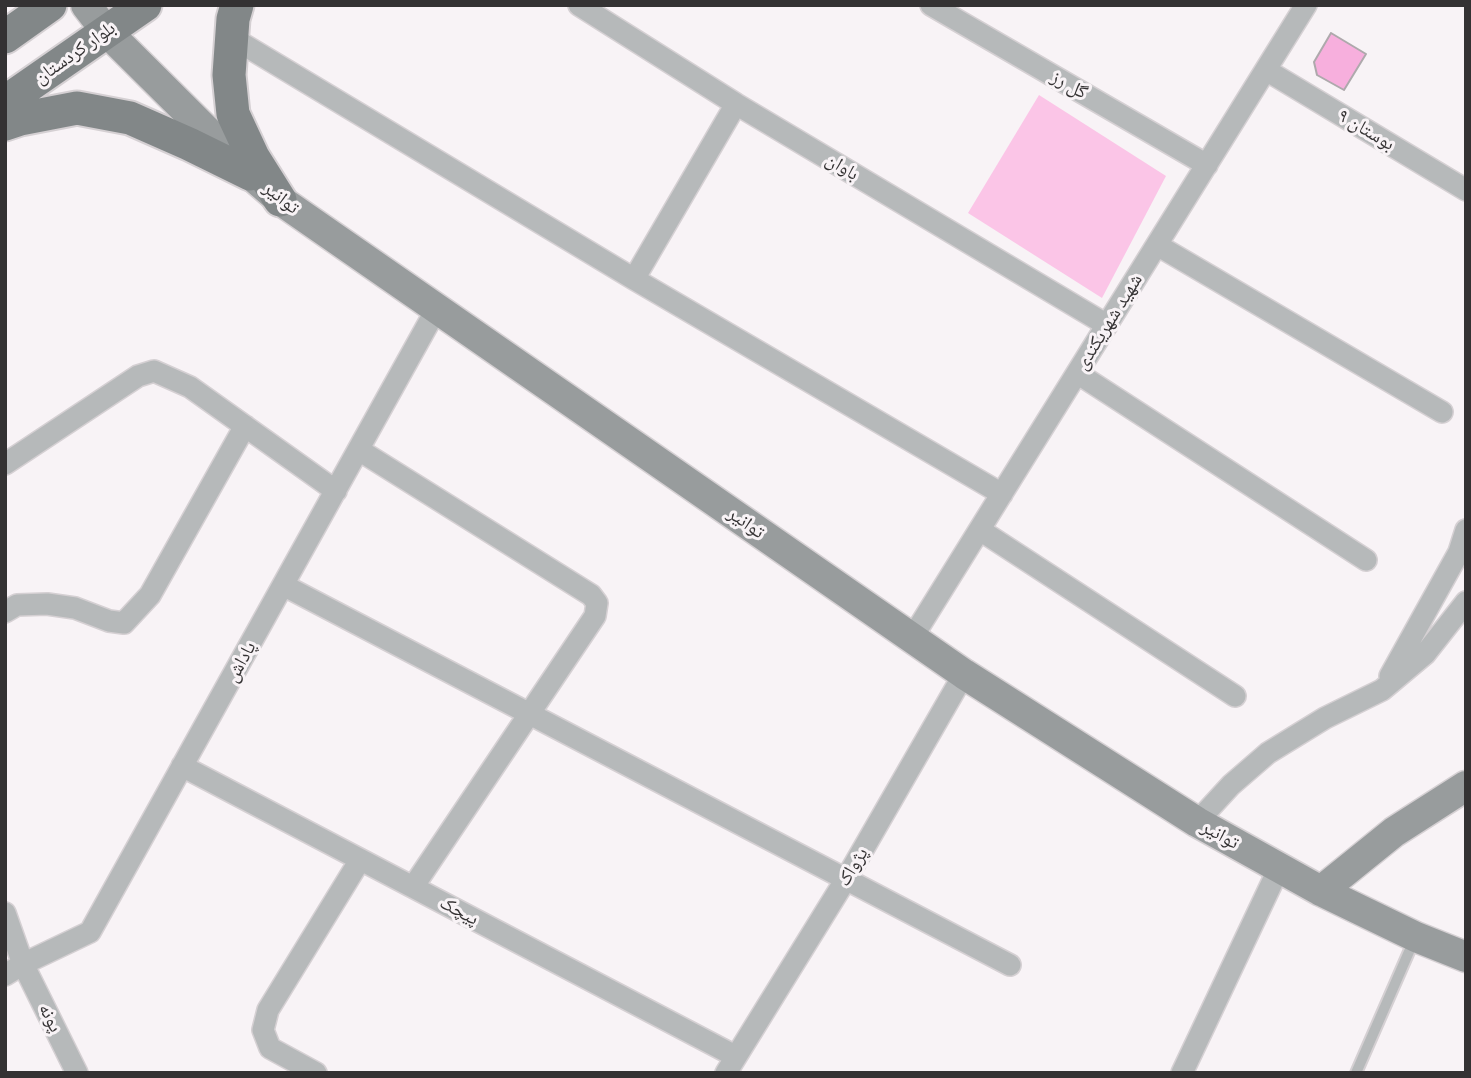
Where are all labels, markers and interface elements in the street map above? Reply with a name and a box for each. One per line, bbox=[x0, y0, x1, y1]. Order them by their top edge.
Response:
street label: بلوار کردستان bbox=[30, 17, 120, 89]
street label: گل رز bbox=[1047, 66, 1091, 104]
street label: بوستان ۹ bbox=[1333, 104, 1399, 156]
street label: باوان bbox=[821, 148, 863, 186]
street label: توانیر bbox=[258, 177, 304, 219]
street label: شهید شهریکندی bbox=[1070, 270, 1148, 374]
street label: توانیر bbox=[723, 502, 769, 544]
street label: پاداش bbox=[221, 638, 261, 686]
street label: توانیر bbox=[1197, 815, 1243, 855]
street label: پژواک bbox=[833, 843, 873, 891]
street label: پیچک bbox=[436, 891, 482, 931]
street label: پونه bbox=[33, 1000, 67, 1036]

